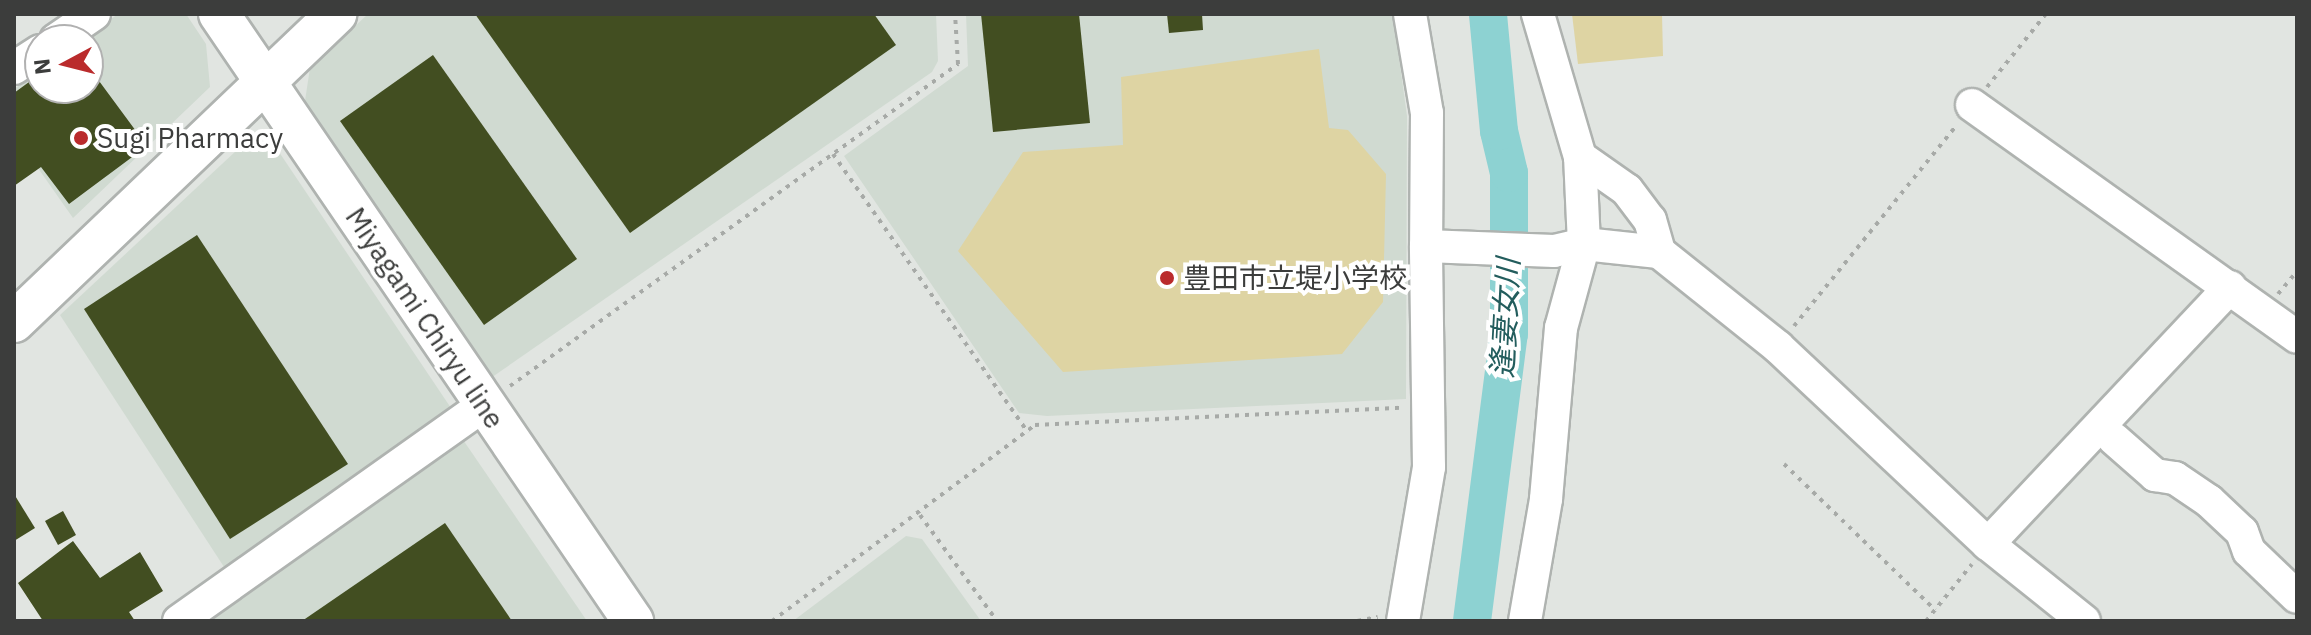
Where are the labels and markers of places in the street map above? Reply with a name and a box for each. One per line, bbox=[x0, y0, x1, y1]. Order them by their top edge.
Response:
place label: Sugi Pharmacy bbox=[97, 121, 283, 155]
marker: Sugi Pharmacy bbox=[72, 129, 90, 147]
place label: 豊田市立堤小学校 bbox=[1183, 261, 1407, 295]
marker: 豊田市立堤小学校 bbox=[1158, 269, 1176, 287]

